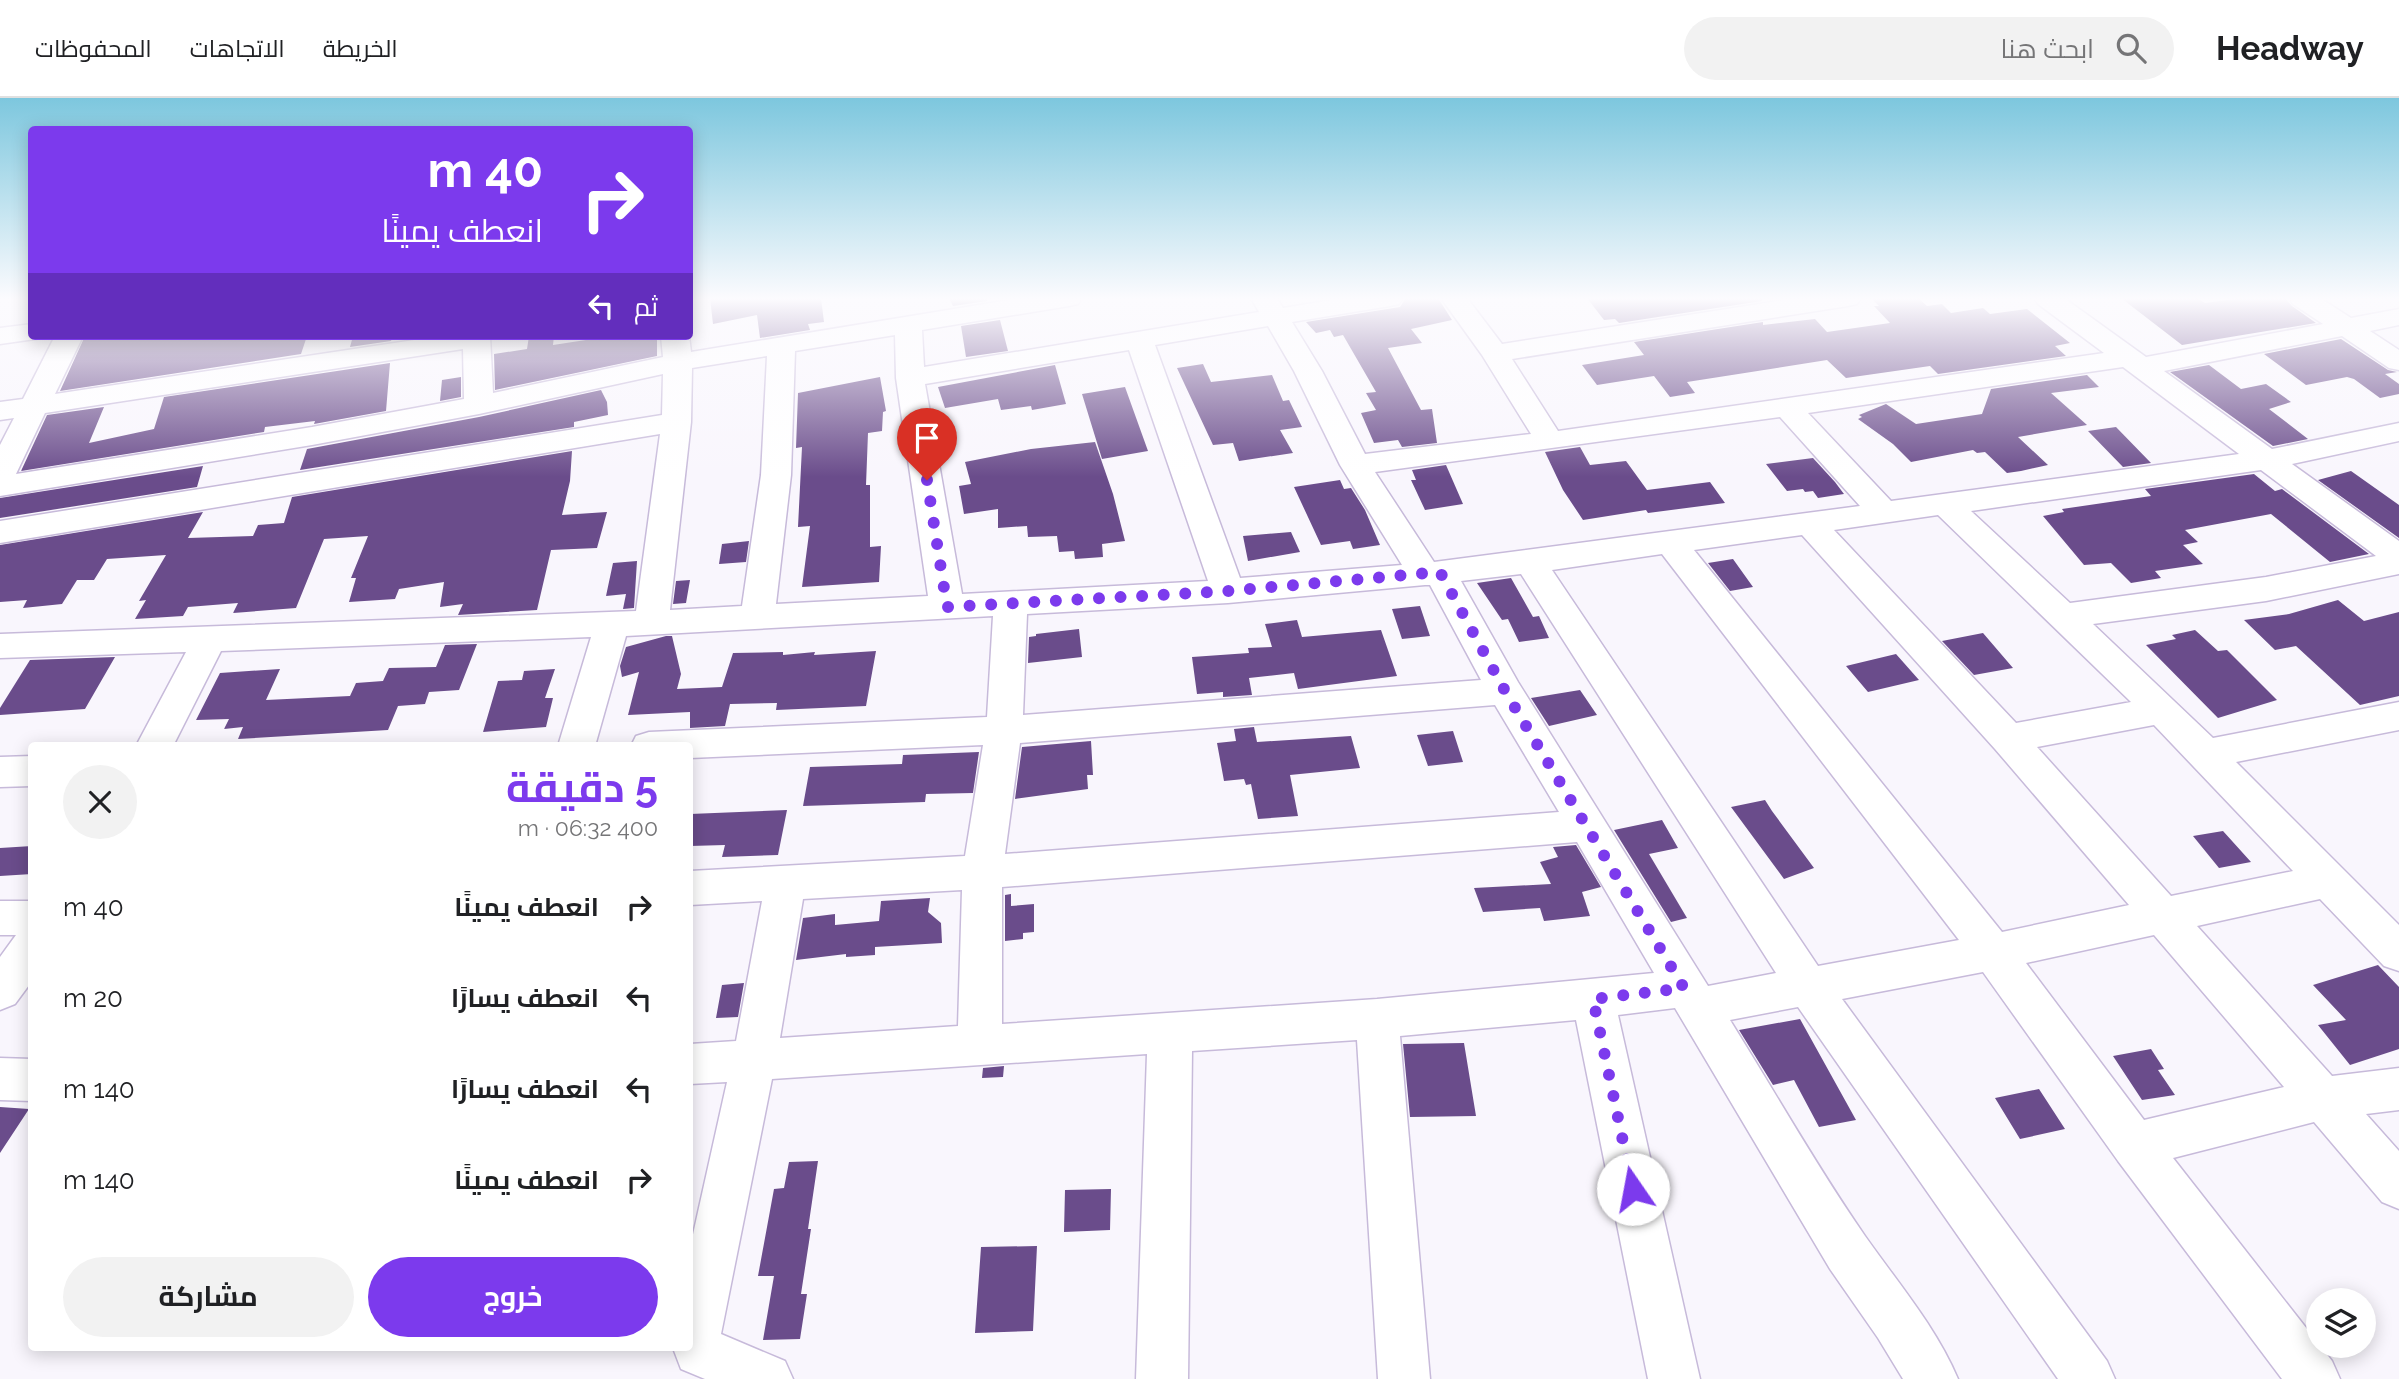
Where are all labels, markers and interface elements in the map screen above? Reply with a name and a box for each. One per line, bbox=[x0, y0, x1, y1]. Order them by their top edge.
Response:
search box bbox=[1684, 17, 2174, 80]
icon: search bbox=[2112, 29, 2150, 67]
text: Headway bbox=[2216, 29, 2364, 68]
text: المحفوظات bbox=[35, 34, 152, 63]
text: الاتجاهات bbox=[190, 34, 285, 63]
text: الخريطة bbox=[323, 34, 398, 63]
text: ابحث هنا bbox=[2001, 34, 2094, 64]
text: 40 m bbox=[428, 141, 543, 198]
icon: right bbox=[567, 154, 658, 245]
text: انعطف يمينًا bbox=[381, 212, 543, 249]
icon: left bbox=[582, 287, 620, 325]
text: ثم bbox=[634, 292, 658, 322]
pin bbox=[897, 408, 957, 480]
icon: arrive bbox=[908, 419, 946, 457]
text: 5 دقيقة bbox=[506, 763, 658, 812]
button: close bbox=[63, 765, 137, 839]
text: 400 m · 06:32 bbox=[518, 814, 658, 841]
icon: right bbox=[620, 888, 658, 926]
text: 40 m bbox=[63, 892, 124, 922]
text: انعطف يمينًا bbox=[454, 892, 599, 922]
icon: left bbox=[620, 979, 658, 1017]
text: 20 m bbox=[63, 983, 123, 1013]
text: انعطف يسارًا bbox=[451, 983, 599, 1013]
icon: left bbox=[620, 1070, 658, 1108]
text: 140 m bbox=[63, 1074, 135, 1104]
text: انعطف يسارًا bbox=[451, 1074, 599, 1104]
position arrow bbox=[1596, 1152, 1670, 1226]
icon: right bbox=[620, 1161, 658, 1199]
text: 140 m bbox=[63, 1165, 135, 1195]
text: انعطف يمينًا bbox=[454, 1165, 599, 1195]
button: مشاركة bbox=[63, 1257, 354, 1337]
button: خروج bbox=[368, 1257, 658, 1337]
map controls bbox=[2306, 1288, 2376, 1358]
button: layers bbox=[2306, 1288, 2376, 1358]

